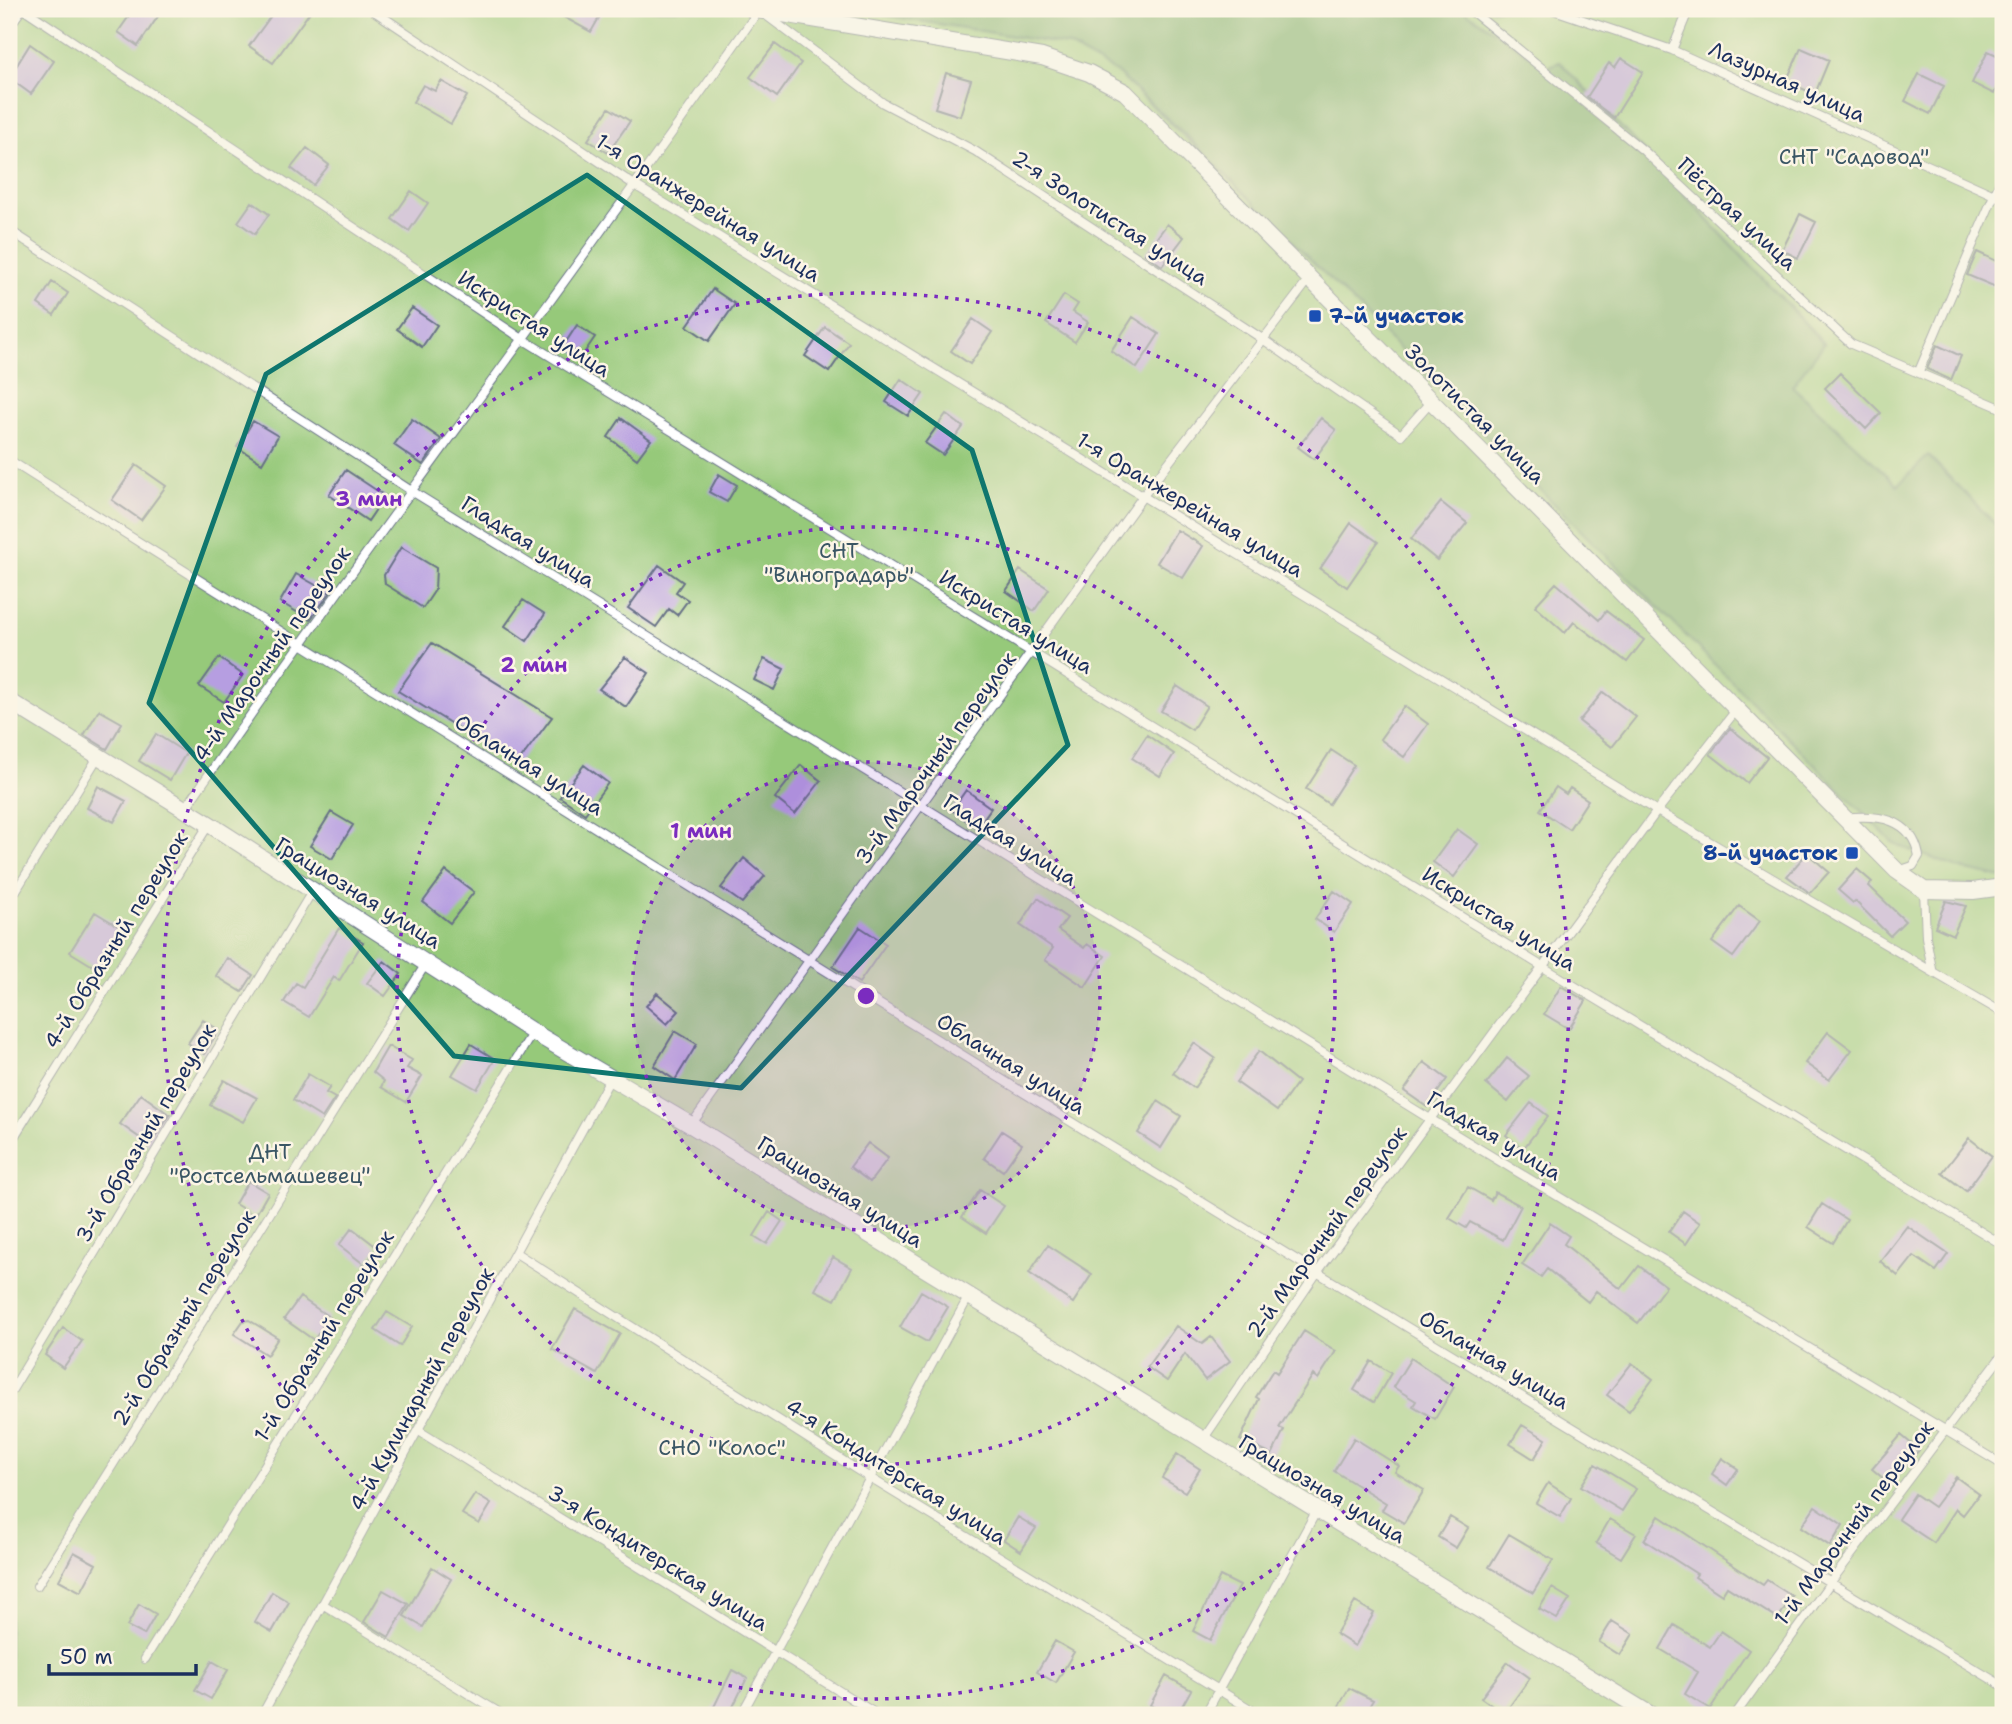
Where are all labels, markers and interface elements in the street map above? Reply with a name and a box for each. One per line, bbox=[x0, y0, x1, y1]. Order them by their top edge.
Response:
street label: Лазурная улица bbox=[1704, 35, 1870, 129]
street label: 1-я Оранжерейная улица bbox=[590, 127, 826, 289]
park label: СНТ "Садовод" bbox=[1779, 143, 1929, 171]
street label: 2-я Золотистая улица bbox=[1007, 144, 1213, 292]
street label: Пёстрая улица bbox=[1671, 151, 1803, 277]
street label: Искристая улица bbox=[452, 264, 616, 384]
place label: 7-й участок bbox=[1329, 302, 1464, 330]
marker: 7-й участок bbox=[1307, 308, 1323, 324]
street label: Золотистая улица bbox=[1399, 338, 1551, 490]
street label: 1-я Оранжерейная улица bbox=[1071, 426, 1309, 584]
text: 3 мин bbox=[335, 485, 403, 513]
street label: Гладкая улица bbox=[456, 490, 600, 594]
park label: СНТ "Виноградарь" bbox=[764, 537, 914, 589]
street label: 4-й Марочный переулок bbox=[187, 541, 357, 767]
street label: Искристая улица bbox=[934, 563, 1098, 681]
street label: 3-й Марочный переулок bbox=[849, 646, 1023, 870]
text: 2 мин bbox=[500, 651, 568, 679]
street label: Облачная улица bbox=[449, 708, 609, 822]
street label: Гладкая улица bbox=[938, 788, 1082, 892]
text: 1 мин bbox=[670, 817, 732, 845]
street label: 4-й Образный переулок bbox=[38, 826, 194, 1054]
street label: Грациозная улица bbox=[270, 831, 446, 955]
place label: 8-й участок bbox=[1703, 839, 1838, 867]
marker: 8-й участок bbox=[1844, 845, 1860, 861]
street label: Искристая улица bbox=[1417, 860, 1581, 978]
centre of rings bbox=[854, 984, 878, 1008]
street label: Облачная улица bbox=[931, 1007, 1091, 1121]
street label: 3-й Образный переулок bbox=[69, 1018, 223, 1248]
street label: Гладкая улица bbox=[1421, 1085, 1567, 1187]
street label: 2-й Марочный переулок bbox=[1241, 1121, 1413, 1343]
street label: Грациозная улица bbox=[752, 1130, 928, 1254]
park label: ДНТ "Ростсельмашевец" bbox=[169, 1138, 371, 1190]
street label: 2-й Образный переулок bbox=[106, 1205, 262, 1431]
street label: 1-й Образный переулок bbox=[247, 1225, 401, 1447]
street label: 4-й Кулинарный переулок bbox=[343, 1262, 501, 1516]
street label: Облачная улица bbox=[1414, 1304, 1574, 1416]
street label: 4-я Кондитерская улица bbox=[780, 1392, 1012, 1552]
street label: 1-й Марочный переулок bbox=[1768, 1415, 1940, 1631]
street label: Грациозная улица bbox=[1233, 1428, 1411, 1550]
park label: СНО "Колос" bbox=[658, 1434, 786, 1462]
street label: 3-я Кондитерская улица bbox=[542, 1479, 774, 1637]
scale bar bbox=[49, 1633, 196, 1677]
text: 50 m bbox=[60, 1643, 113, 1671]

